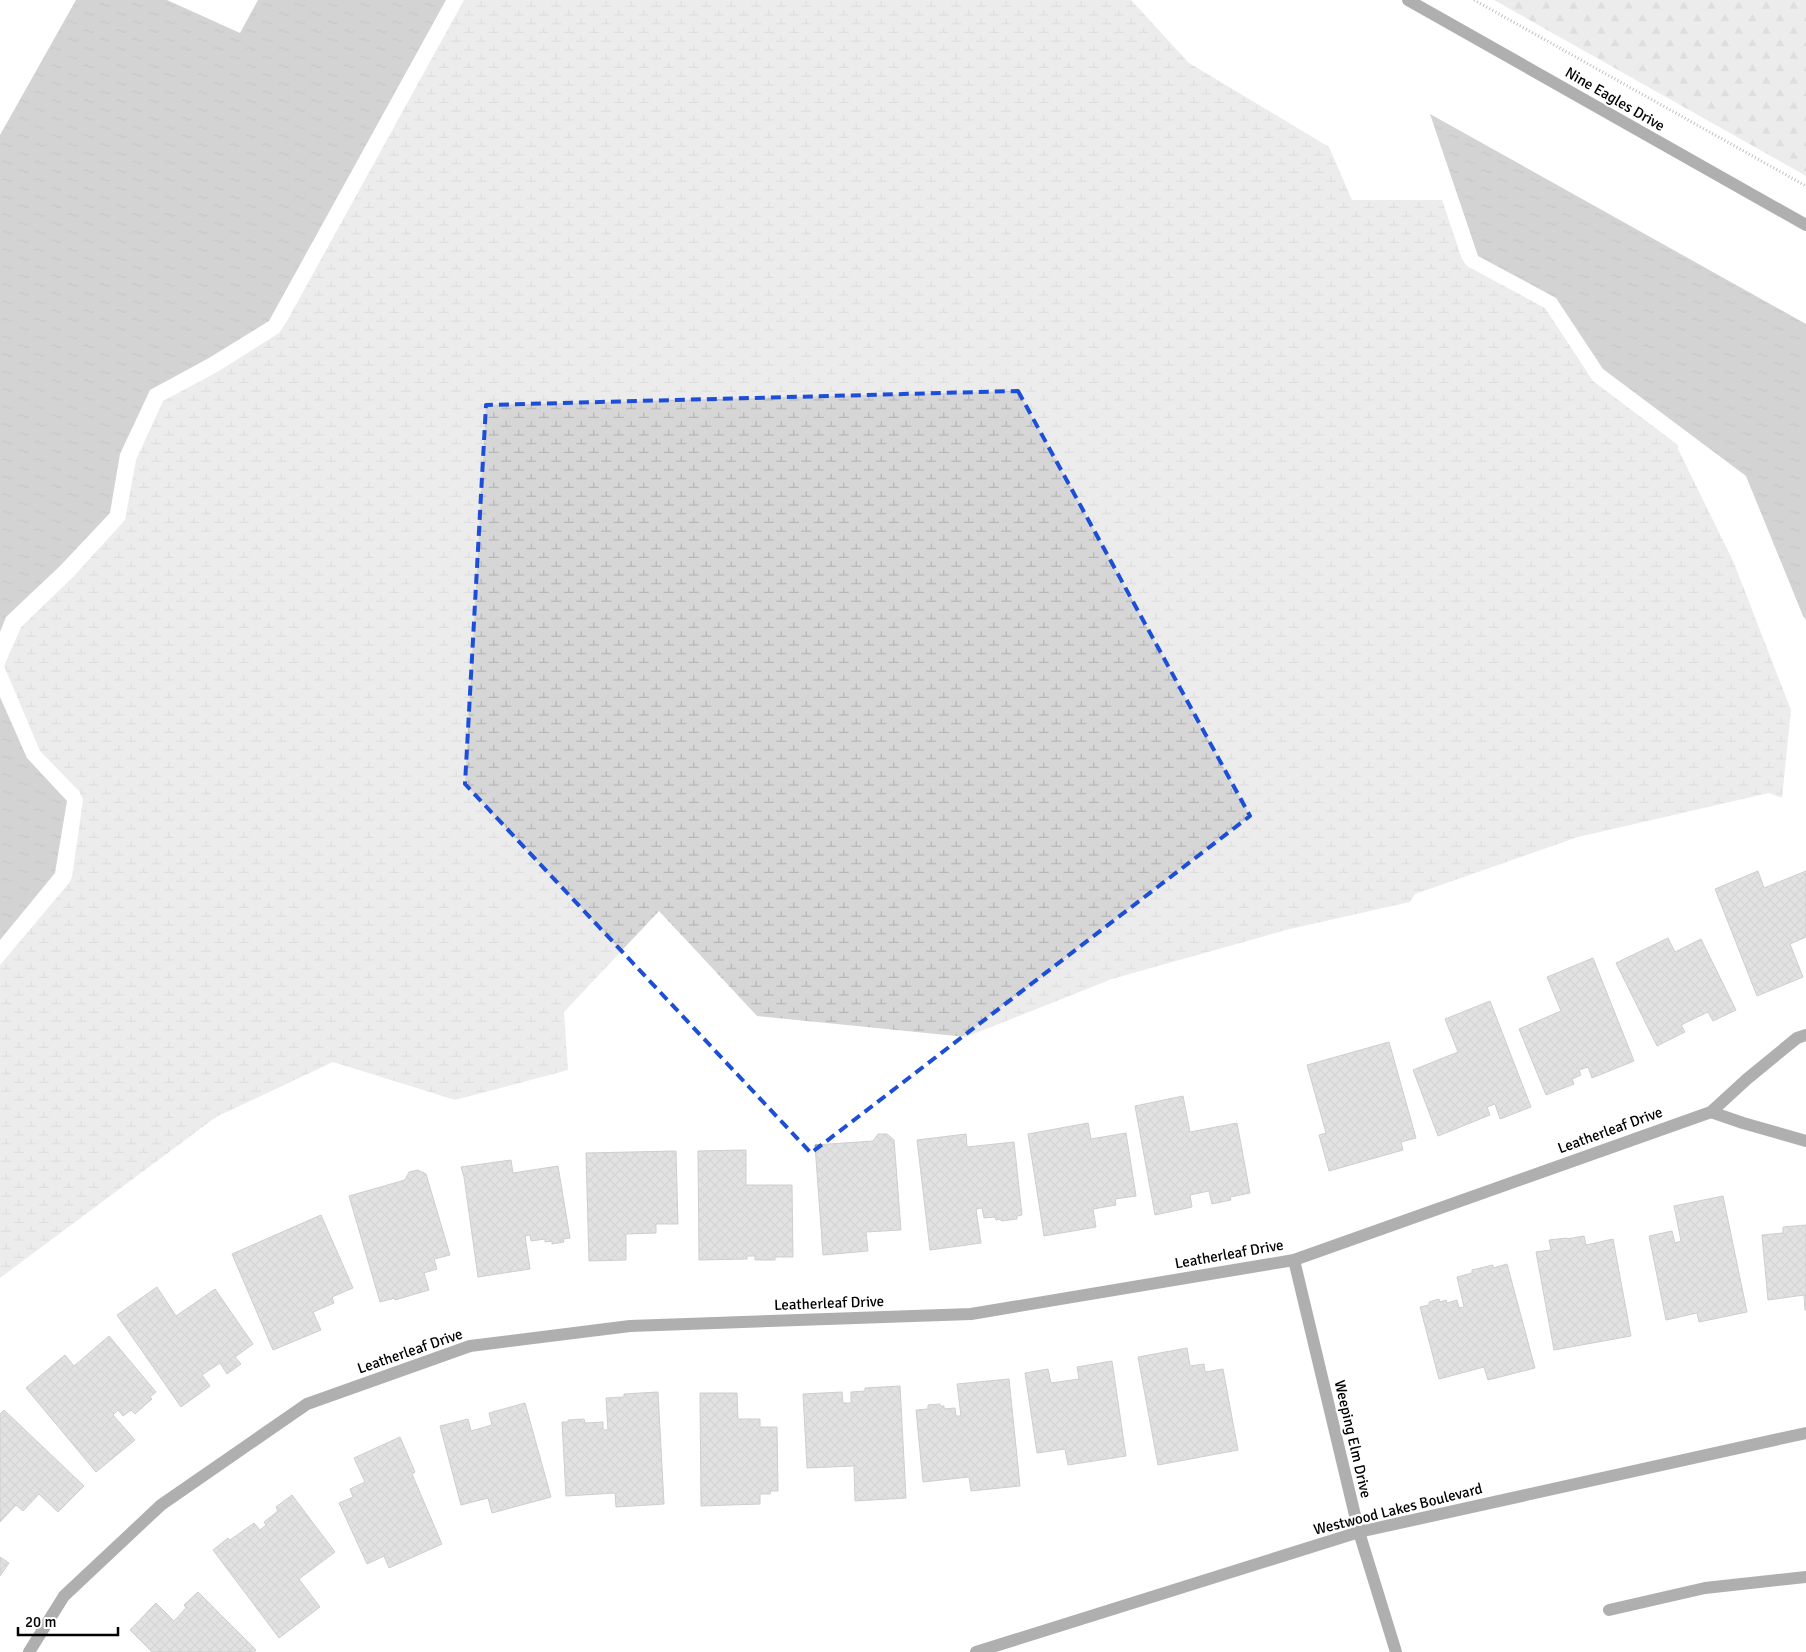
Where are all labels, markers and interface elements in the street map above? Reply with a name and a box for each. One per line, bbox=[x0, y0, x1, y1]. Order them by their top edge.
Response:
street label: Nine Eagles Drive bbox=[1562, 63, 1668, 135]
street label: Leatherleaf Drive bbox=[1555, 1103, 1665, 1157]
street label: Leatherleaf Drive bbox=[1173, 1236, 1285, 1272]
street label: Leatherleaf Drive bbox=[774, 1292, 884, 1314]
street label: Leatherleaf Drive bbox=[355, 1325, 465, 1377]
street label: Weeping Elm Drive bbox=[1331, 1378, 1375, 1500]
street label: Westwood Lakes Boulevard bbox=[1312, 1479, 1484, 1539]
scale bar bbox=[18, 1604, 118, 1636]
text: 20 m bbox=[25, 1613, 56, 1631]

